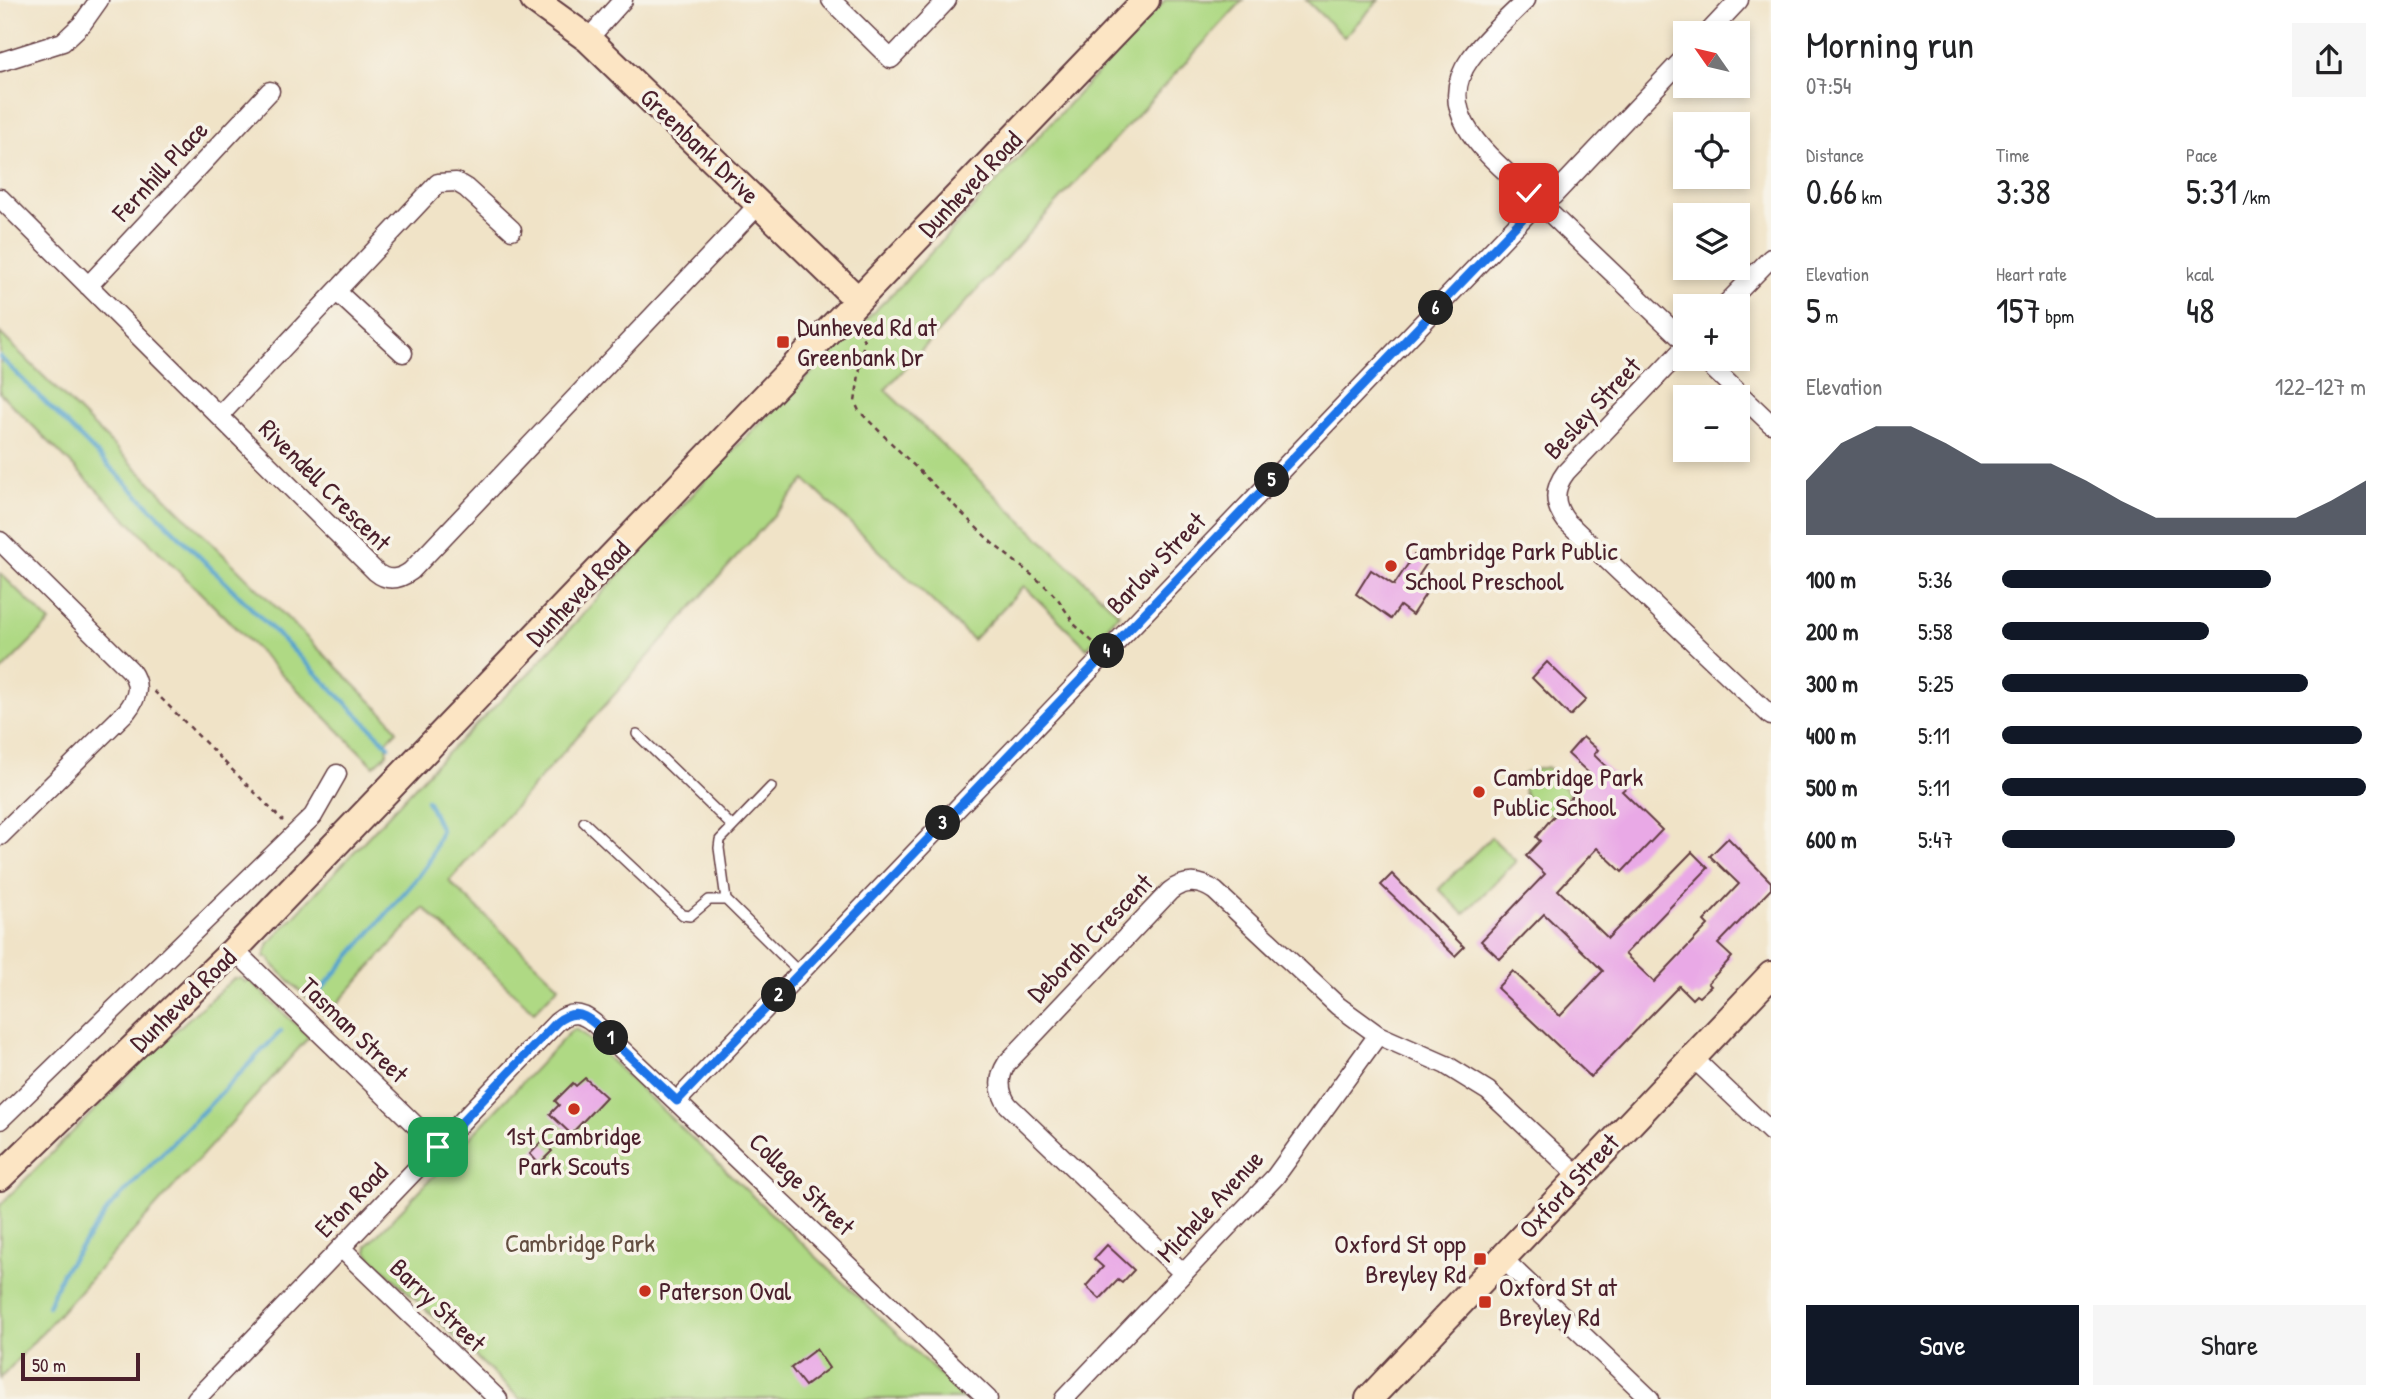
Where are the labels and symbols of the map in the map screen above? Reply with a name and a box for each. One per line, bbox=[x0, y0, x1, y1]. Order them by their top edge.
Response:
north arrow bbox=[1673, 21, 1750, 98]
street label: Greenbank Drive bbox=[633, 80, 768, 211]
street label: Fernhill Place bbox=[103, 113, 215, 229]
street label: Dunheved Road bbox=[910, 123, 1029, 244]
pin bbox=[1499, 163, 1559, 223]
pin: 6 bbox=[1418, 290, 1454, 326]
place label: Dunheved Rd at Greenbank Dr bbox=[797, 309, 938, 374]
marker: Dunheved Rd at Greenbank Dr bbox=[775, 334, 791, 350]
street label: Besley Street bbox=[1535, 348, 1649, 467]
street label: Rivendell Crescent bbox=[252, 411, 400, 559]
pin: 5 bbox=[1254, 462, 1290, 498]
street label: Barlow Street bbox=[1098, 503, 1214, 621]
street label: Dunheved Road bbox=[518, 532, 637, 653]
place label: Cambridge Park Public School Preschool bbox=[1405, 533, 1618, 598]
marker: Cambridge Park Public School Preschool bbox=[1383, 558, 1399, 574]
pin: 4 bbox=[1090, 634, 1124, 668]
place label: Cambridge Park Public School bbox=[1493, 759, 1643, 824]
marker: Cambridge Park Public School bbox=[1471, 784, 1487, 800]
pin: 3 bbox=[926, 806, 960, 840]
street label: Deborah Crescent bbox=[1019, 865, 1161, 1010]
street label: Dunheved Road bbox=[122, 940, 243, 1059]
street label: Tasman Street bbox=[292, 969, 417, 1091]
pin: 2 bbox=[762, 978, 796, 1012]
pin: 1 bbox=[594, 1020, 628, 1056]
marker: 1st Cambridge Park Scouts bbox=[566, 1101, 582, 1117]
pin bbox=[408, 1117, 468, 1177]
place label: 1st Cambridge Park Scouts bbox=[506, 1118, 642, 1183]
street label: College Street bbox=[742, 1124, 864, 1244]
street label: Oxford Street bbox=[1511, 1124, 1627, 1246]
street label: Michele Avenue bbox=[1148, 1142, 1271, 1269]
street label: Eton Road bbox=[306, 1155, 395, 1245]
park label: Cambridge Park bbox=[505, 1225, 655, 1260]
place label: Oxford St opp Breyley Rd bbox=[1334, 1226, 1466, 1291]
street label: Barry Street bbox=[383, 1250, 495, 1360]
marker: Oxford St opp Breyley Rd bbox=[1472, 1251, 1488, 1267]
place label: Oxford St at Breyley Rd bbox=[1499, 1269, 1618, 1334]
place label: Paterson Oval bbox=[659, 1273, 791, 1308]
marker: Paterson Oval bbox=[637, 1283, 653, 1299]
marker: Oxford St at Breyley Rd bbox=[1477, 1294, 1493, 1310]
scale bar bbox=[21, 1350, 140, 1382]

